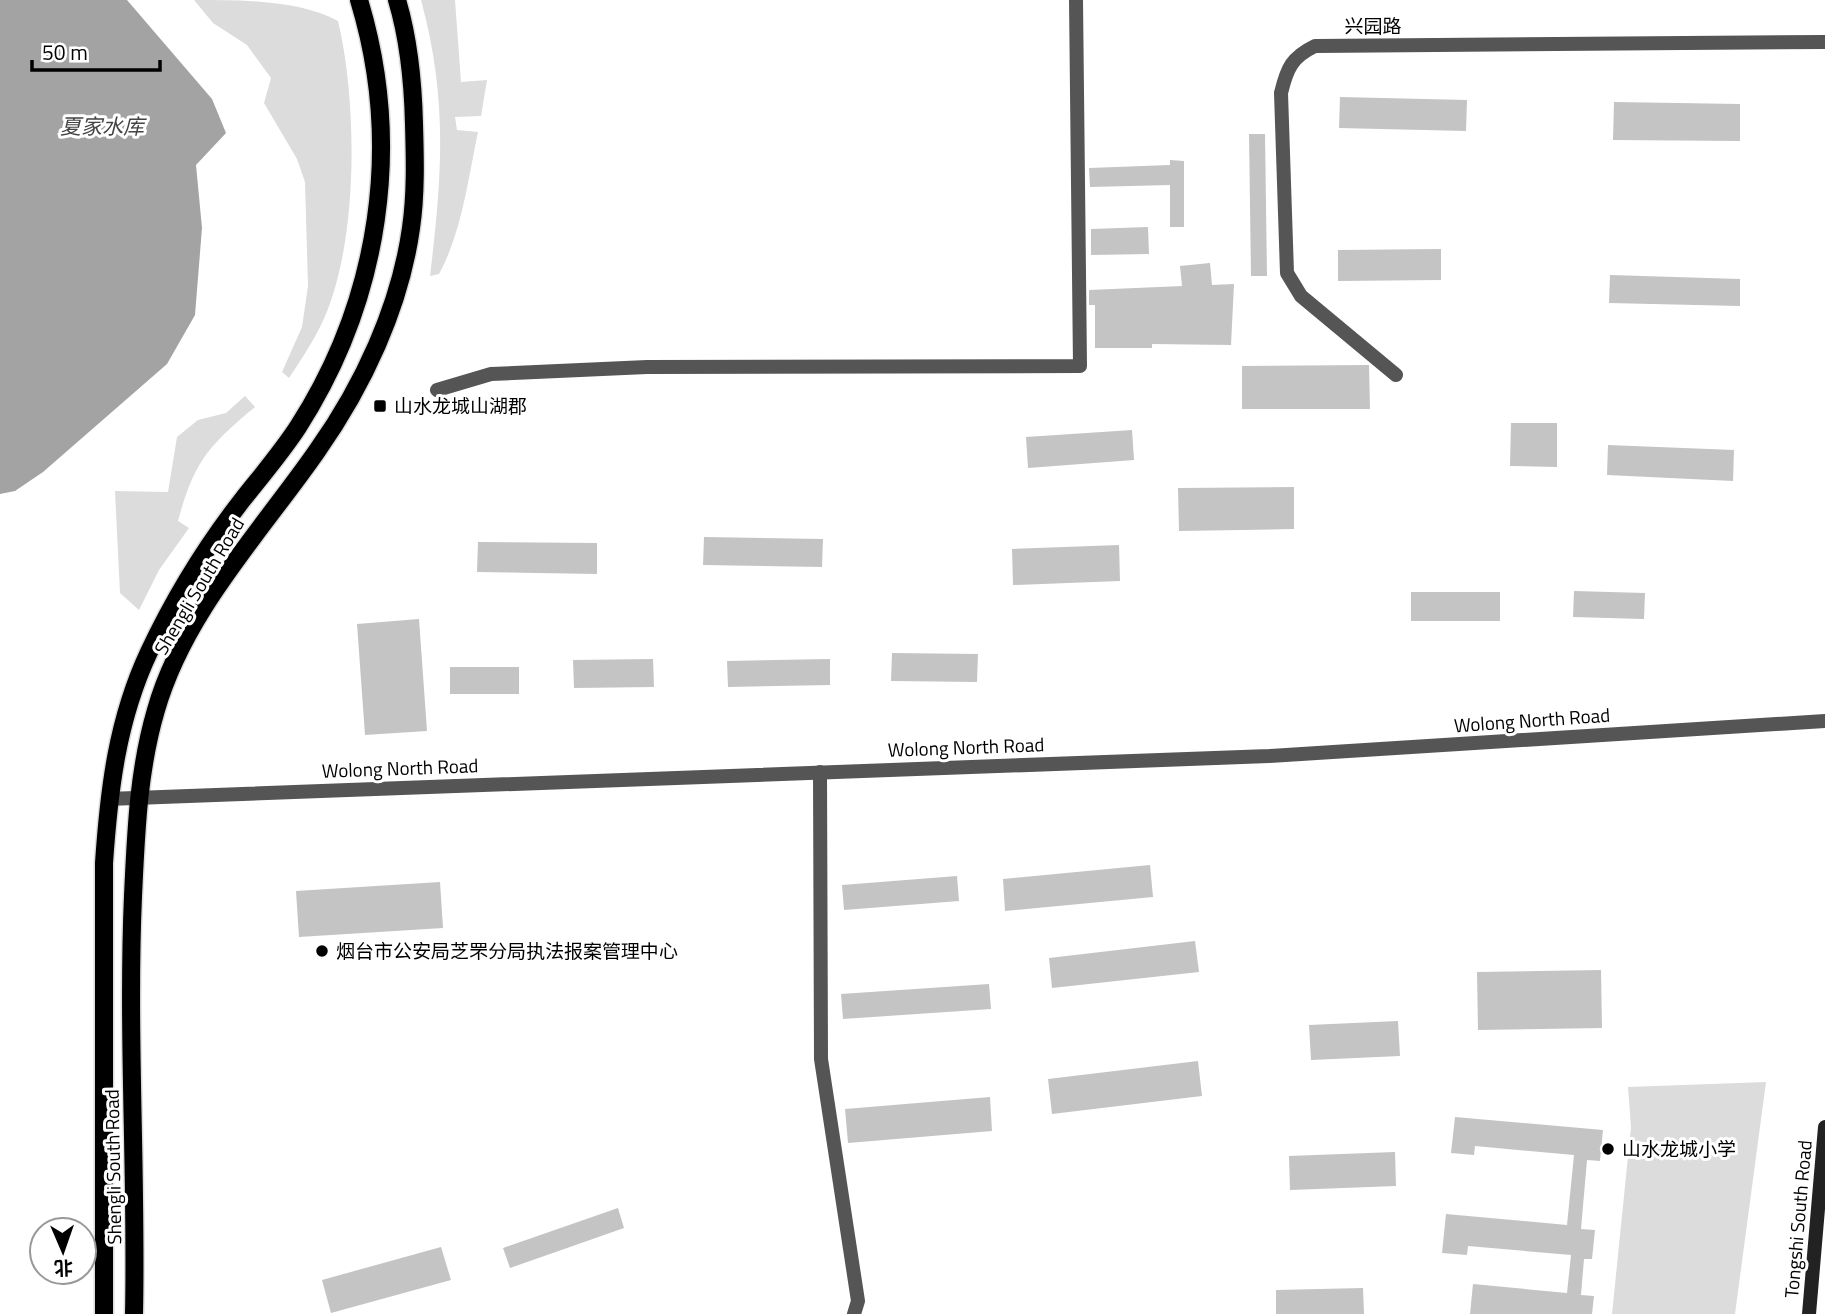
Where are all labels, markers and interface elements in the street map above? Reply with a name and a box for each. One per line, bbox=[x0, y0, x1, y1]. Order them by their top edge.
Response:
street label: 兴园路 bbox=[1344, 11, 1402, 40]
scale bar bbox=[32, 28, 159, 72]
text: 50 m bbox=[42, 36, 88, 68]
water label: 夏家水库 bbox=[60, 110, 147, 142]
place label: 山水龙城山湖郡 bbox=[394, 391, 527, 420]
marker: 山水龙城山湖郡 bbox=[372, 398, 388, 414]
street label: Shengli South Road bbox=[146, 512, 251, 660]
street label: Wolong North Road bbox=[1453, 700, 1611, 739]
street label: Wolong North Road bbox=[887, 729, 1045, 764]
street label: Wolong North Road bbox=[321, 750, 479, 785]
place label: 烟台市公安局芝罘分局执法报案管理中心 bbox=[336, 936, 678, 965]
marker: 烟台市公安局芝罘分局执法报案管理中心 bbox=[314, 943, 330, 959]
street label: Shengli South Road bbox=[97, 1089, 128, 1245]
place label: 山水龙城小学 bbox=[1622, 1134, 1736, 1163]
street label: Tongshi South Road bbox=[1776, 1139, 1819, 1299]
marker: 山水龙城小学 bbox=[1600, 1141, 1616, 1157]
north arrow bbox=[28, 1216, 98, 1286]
text: 北 bbox=[54, 1254, 74, 1283]

